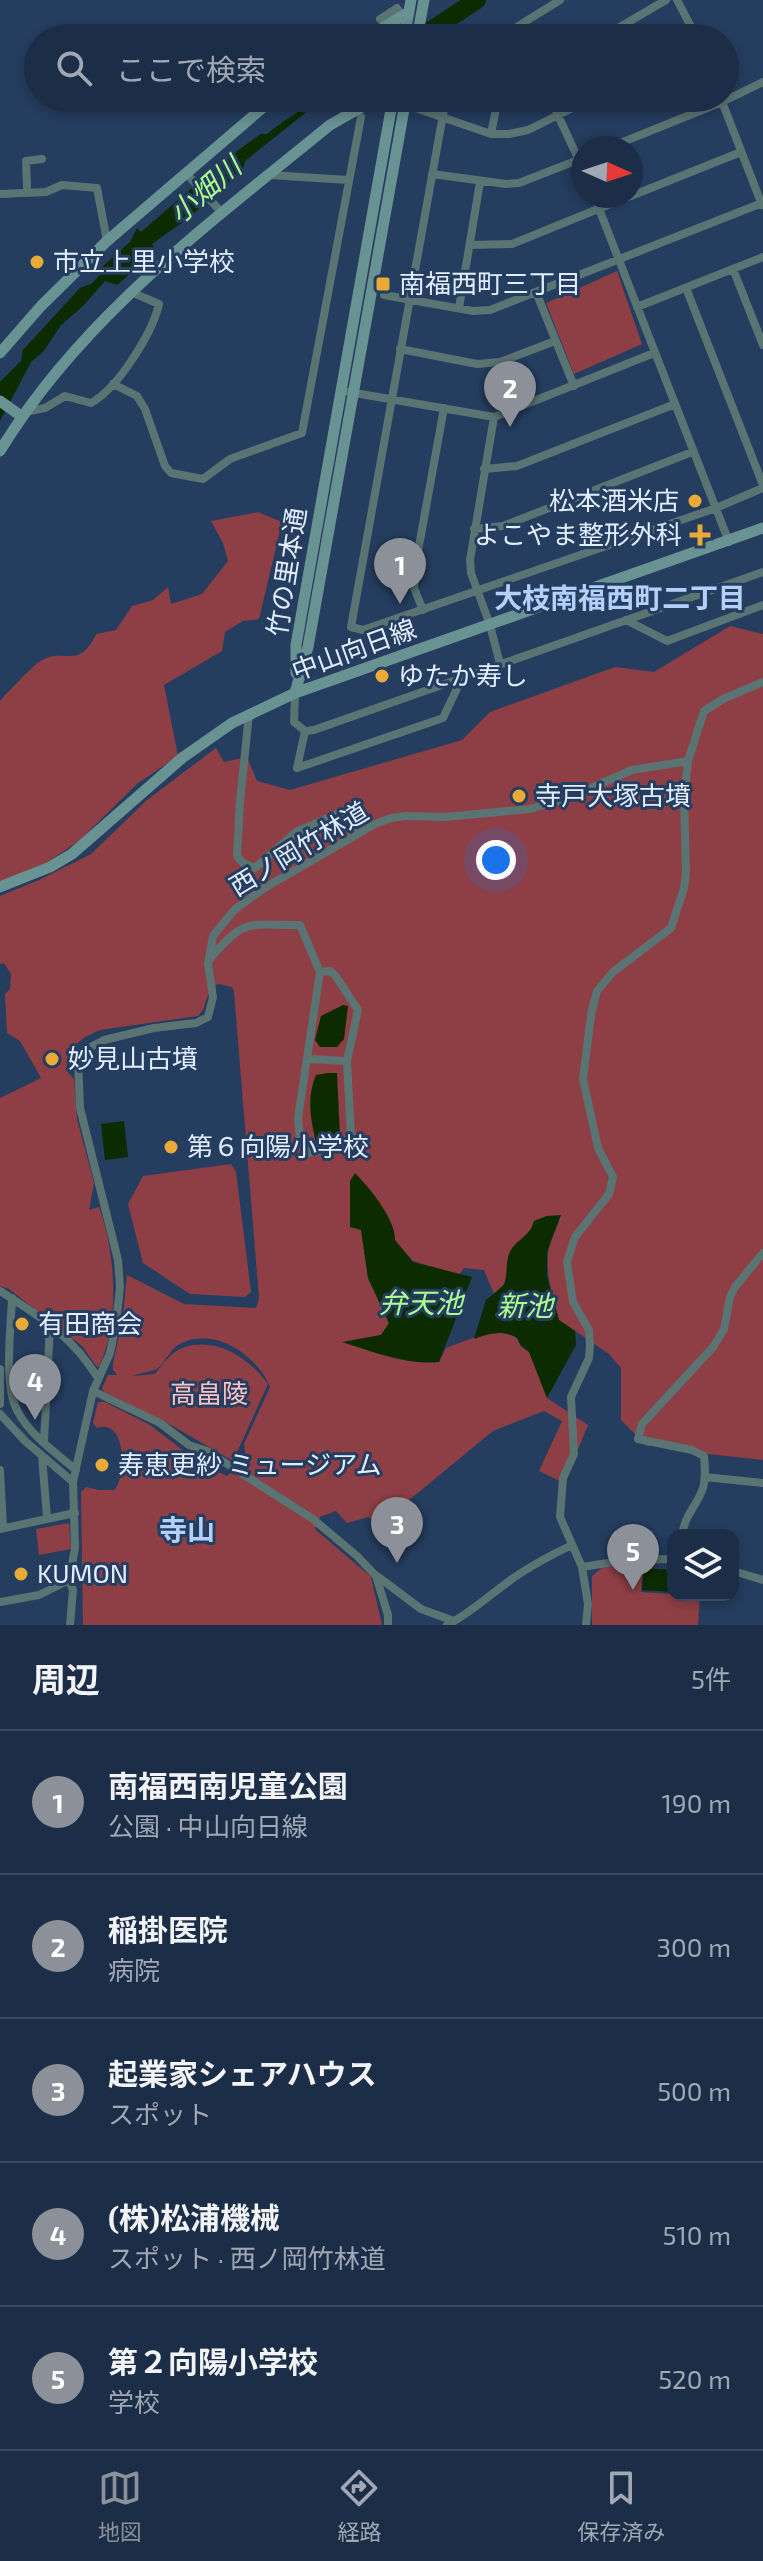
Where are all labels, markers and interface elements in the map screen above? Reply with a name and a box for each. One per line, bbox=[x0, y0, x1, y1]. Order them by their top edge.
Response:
search box bbox=[24, 24, 739, 112]
icon: search bbox=[52, 46, 96, 90]
text: ここで検索 bbox=[116, 51, 266, 87]
north arrow bbox=[571, 136, 643, 208]
water label: 小畑川 bbox=[161, 147, 249, 230]
place label: 市立上里小学校 bbox=[53, 245, 235, 276]
marker: 市立上里小学校 bbox=[28, 253, 46, 271]
place label: 南福西町三丁目 bbox=[399, 267, 581, 298]
marker: 南福西町三丁目 bbox=[374, 275, 392, 293]
pin: 2 bbox=[484, 361, 536, 427]
place label: 松本酒米店 bbox=[549, 484, 679, 515]
marker: 松本酒米店 bbox=[686, 492, 704, 510]
street label: 竹の里本通 bbox=[260, 505, 311, 638]
place label: よこやま整形外科 bbox=[474, 518, 682, 549]
marker: よこやま整形外科 bbox=[689, 524, 711, 546]
pin: 1 bbox=[374, 538, 426, 604]
district label: 大枝南福西町二丁目 bbox=[494, 580, 746, 614]
street label: 中山向日線 bbox=[287, 612, 420, 685]
place label: ゆたか寿し bbox=[398, 659, 528, 690]
marker: ゆたか寿し bbox=[373, 667, 391, 685]
place label: 寺戸大塚古墳 bbox=[535, 779, 691, 810]
marker: 寺戸大塚古墳 bbox=[510, 787, 528, 805]
street label: 西ノ岡竹林道 bbox=[223, 794, 373, 901]
your location bbox=[476, 840, 516, 880]
place label: 妙見山古墳 bbox=[68, 1042, 198, 1073]
marker: 妙見山古墳 bbox=[43, 1050, 61, 1068]
place label: 第６向陽小学校 bbox=[187, 1130, 369, 1161]
marker: 第６向陽小学校 bbox=[162, 1138, 180, 1156]
water label: 弁天池 bbox=[379, 1285, 466, 1319]
water label: 新池 bbox=[497, 1288, 556, 1322]
place label: 有田商会 bbox=[38, 1307, 142, 1338]
marker: 有田商会 bbox=[13, 1315, 31, 1333]
pin: 4 bbox=[9, 1354, 61, 1420]
park label: 高畠陵 bbox=[170, 1377, 248, 1408]
place label: 寿恵更紗 ミュージアム bbox=[118, 1448, 381, 1479]
marker: 寿恵更紗 ミュージアム bbox=[93, 1456, 111, 1474]
pin: 3 bbox=[371, 1497, 423, 1563]
district label: 寺山 bbox=[159, 1512, 215, 1546]
pin: 5 bbox=[607, 1524, 659, 1590]
map controls bbox=[667, 1529, 739, 1601]
button: layers bbox=[667, 1529, 739, 1601]
place label: KUMON bbox=[37, 1557, 128, 1588]
marker: KUMON bbox=[12, 1565, 30, 1583]
text: 周辺 bbox=[32, 1658, 100, 1699]
text: 5件 bbox=[691, 1663, 731, 1694]
text: 南福西南児童公園 bbox=[108, 1767, 348, 1803]
text: 1 bbox=[52, 1787, 64, 1818]
text: 190 m bbox=[662, 1787, 731, 1818]
text: 公園 · 中山向日線 bbox=[108, 1810, 308, 1841]
text: 稲掛医院 bbox=[108, 1911, 228, 1947]
text: 2 bbox=[50, 1931, 66, 1962]
text: 300 m bbox=[657, 1931, 731, 1962]
text: 病院 bbox=[108, 1954, 160, 1985]
text: 起業家シェアハウス bbox=[108, 2055, 377, 2091]
text: 3 bbox=[51, 2075, 65, 2106]
text: 500 m bbox=[657, 2075, 731, 2106]
text: スポット bbox=[108, 2098, 212, 2129]
text: (株)松浦機械 bbox=[108, 2199, 280, 2235]
text: 4 bbox=[50, 2219, 66, 2250]
text: 510 m bbox=[662, 2219, 731, 2250]
text: スポット · 西ノ岡竹林道 bbox=[108, 2242, 386, 2273]
text: 第２向陽小学校 bbox=[108, 2343, 318, 2379]
text: 5 bbox=[51, 2363, 65, 2394]
text: 520 m bbox=[658, 2363, 731, 2394]
text: 学校 bbox=[108, 2386, 160, 2417]
tab: 地図 bbox=[98, 2466, 142, 2546]
tab: 経路 bbox=[337, 2466, 381, 2546]
tab: 保存済み bbox=[577, 2466, 665, 2546]

